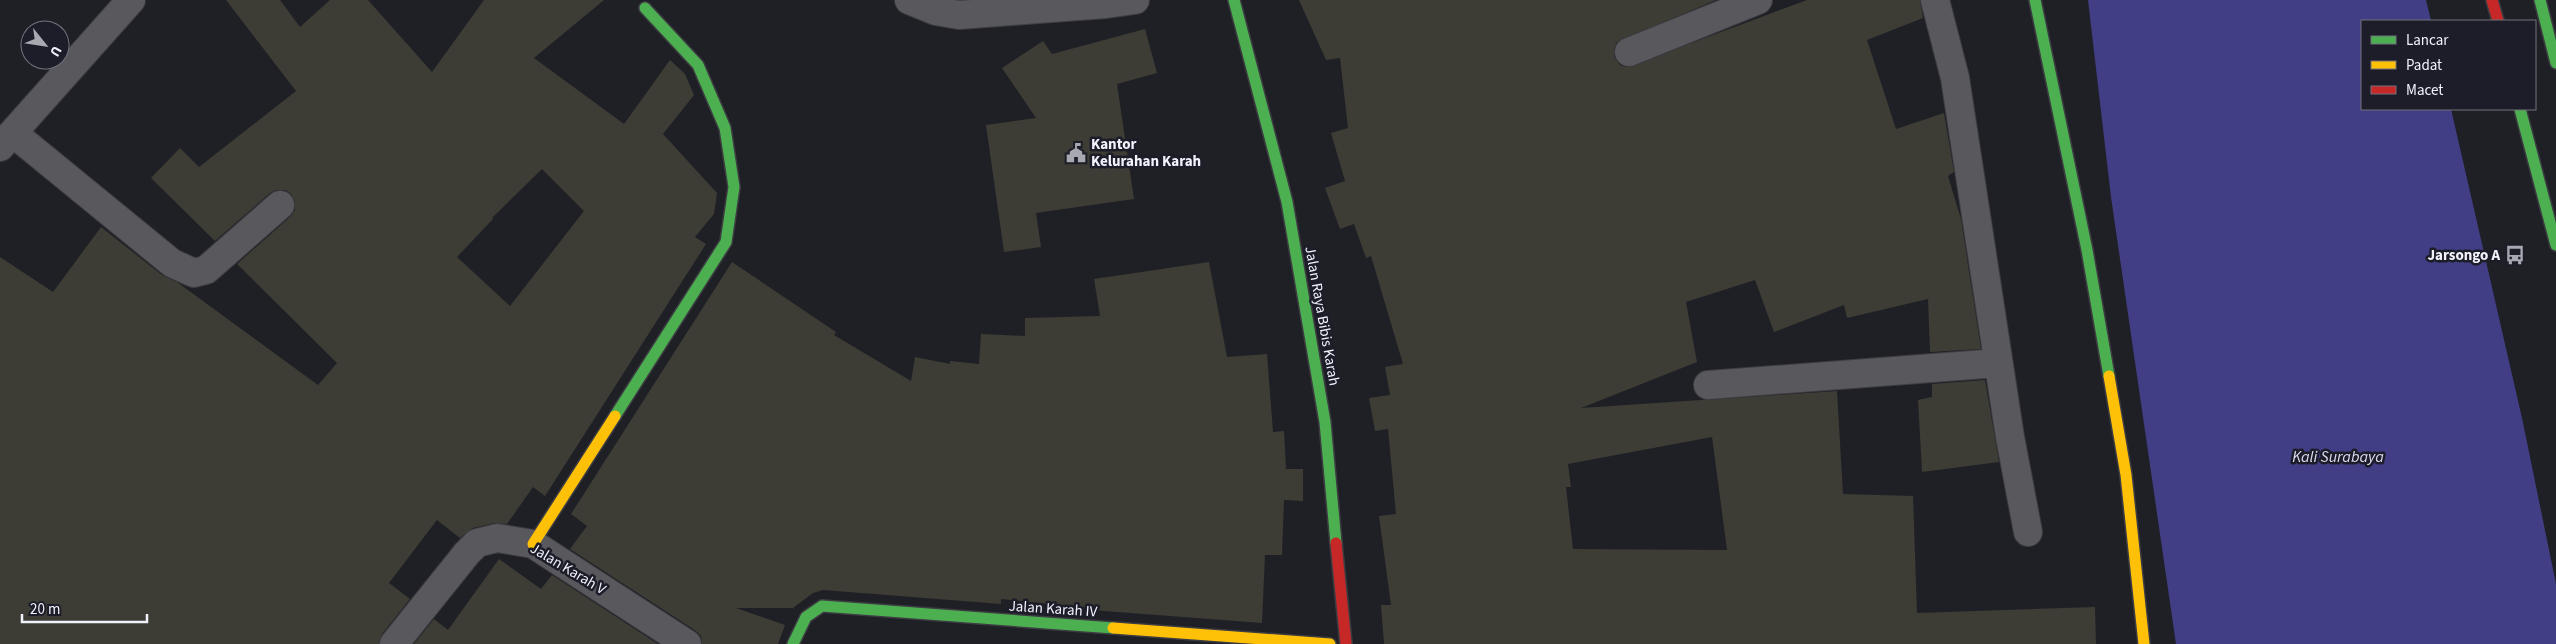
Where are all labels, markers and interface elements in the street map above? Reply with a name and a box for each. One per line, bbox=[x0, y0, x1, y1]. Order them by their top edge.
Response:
north arrow bbox=[20, 20, 70, 70]
legend bbox=[2361, 20, 2536, 110]
text: Lancar bbox=[2406, 30, 2449, 51]
text: U bbox=[44, 42, 66, 60]
text: Padat bbox=[2406, 55, 2442, 76]
text: Macet bbox=[2406, 80, 2443, 101]
place label: Kantor Kelurahan Karah bbox=[1091, 134, 1201, 172]
public building icon: Kantor Kelurahan Karah bbox=[1065, 142, 1087, 164]
bus stop icon: Jarsongo A bbox=[2504, 244, 2526, 266]
street label: Jalan Raya Bibis Karah bbox=[1299, 245, 1345, 387]
place label: Jarsongo A bbox=[2427, 245, 2500, 266]
water label: Kali Surabaya bbox=[2292, 446, 2384, 468]
street label: Jalan Karah V bbox=[526, 538, 610, 600]
scale bar bbox=[22, 592, 148, 624]
street label: Jalan Karah IV bbox=[1008, 595, 1098, 623]
text: 20 m bbox=[30, 599, 60, 620]

